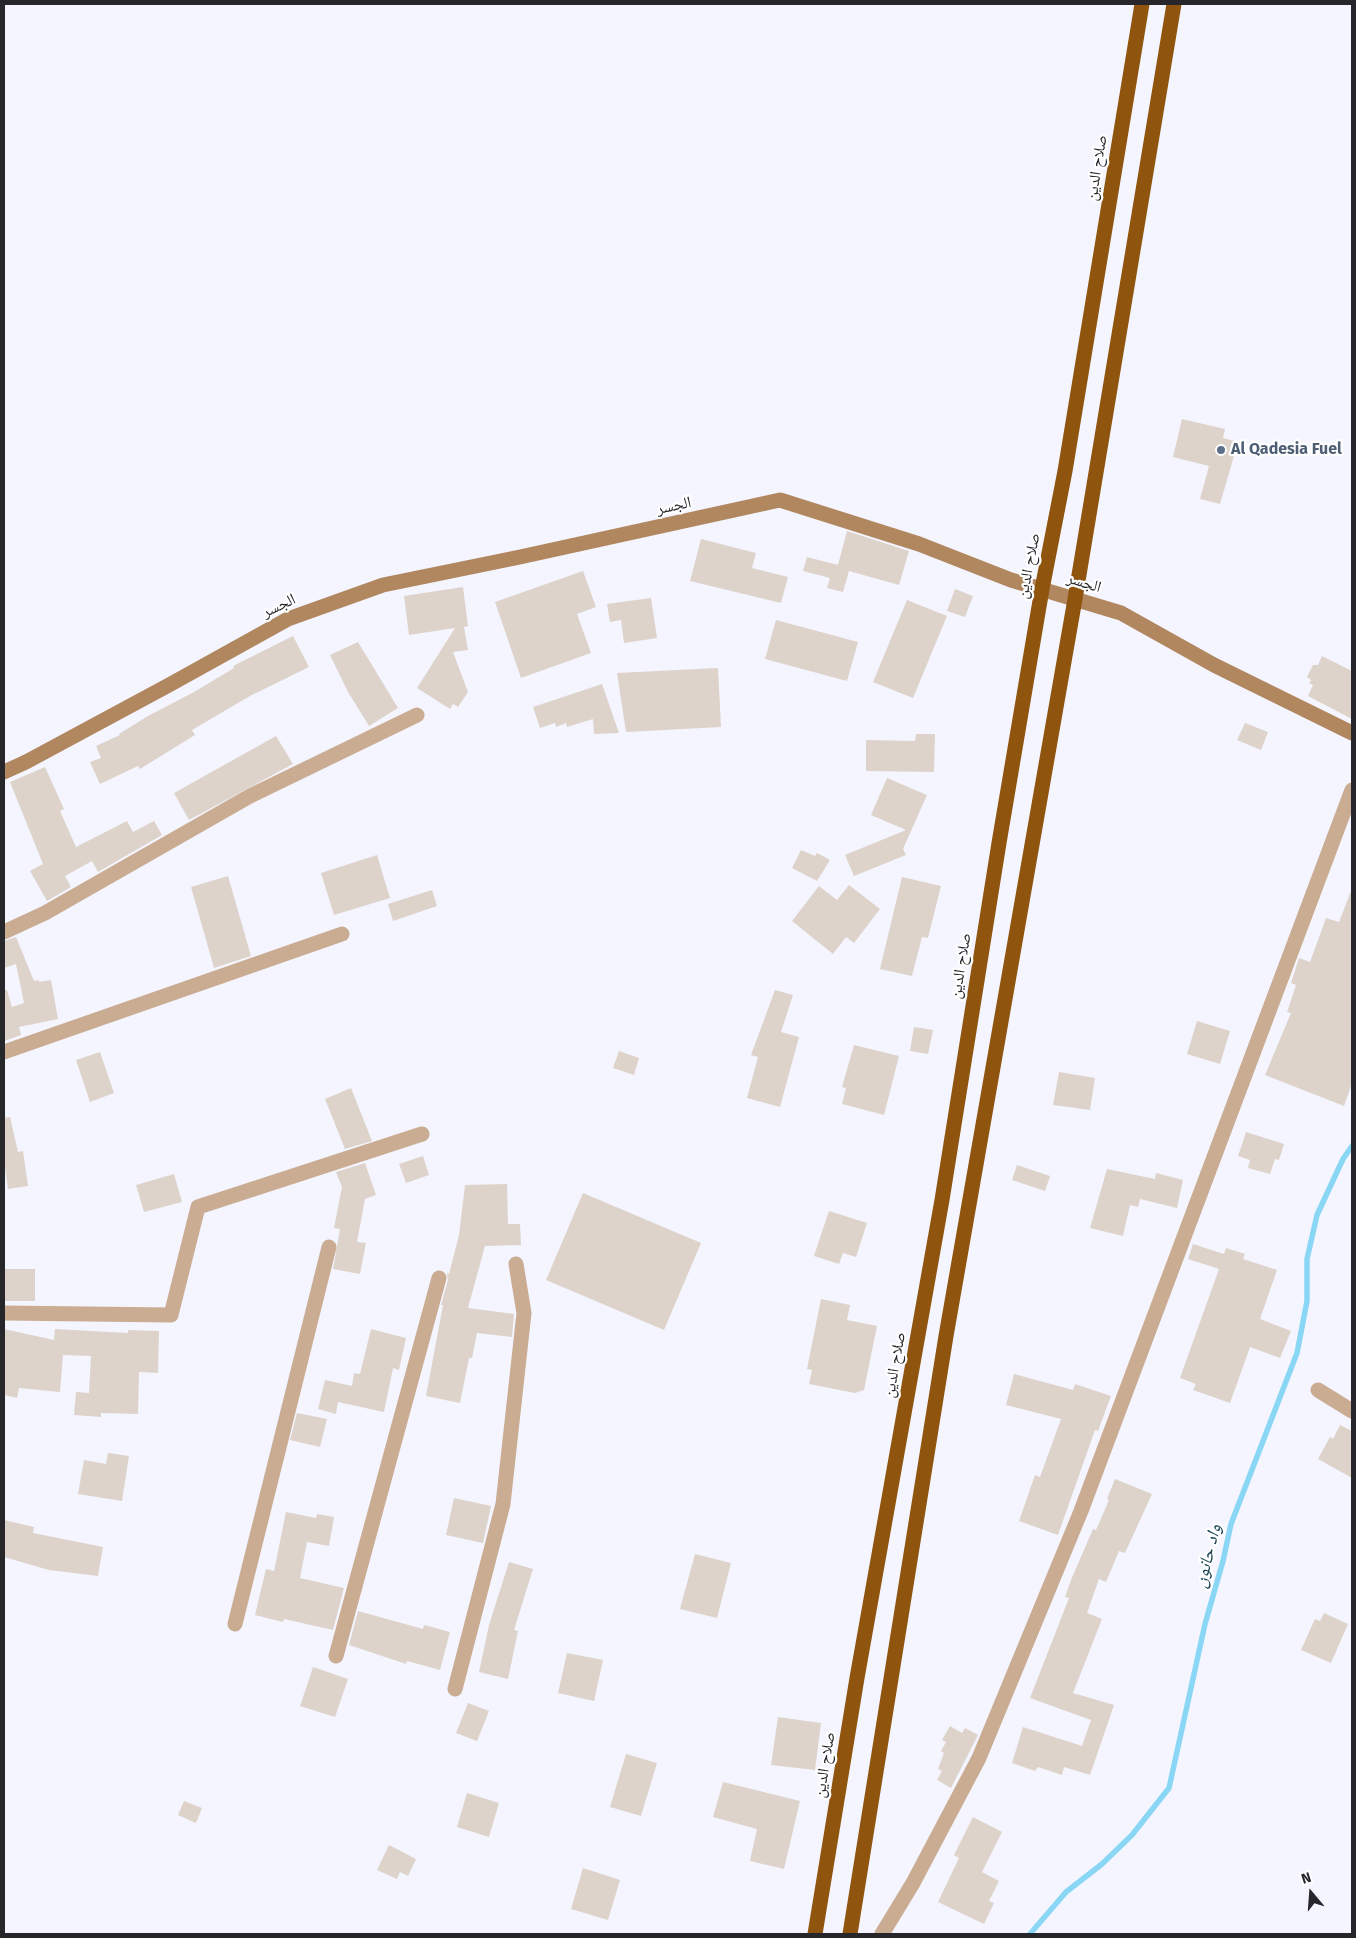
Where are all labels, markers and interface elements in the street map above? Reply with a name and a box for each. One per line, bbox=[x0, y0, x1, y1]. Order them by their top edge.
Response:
street label: صلاح الدين bbox=[1082, 134, 1112, 202]
place label: Al Qadesia Fuel bbox=[1231, 440, 1342, 460]
marker: Al Qadesia Fuel bbox=[1215, 444, 1227, 456]
street label: الجسر bbox=[655, 493, 693, 519]
street label: صلاح الدين bbox=[1013, 532, 1045, 600]
street label: الجسر bbox=[1064, 569, 1104, 597]
street label: الجسر bbox=[259, 590, 299, 622]
street label: صلاح الدين bbox=[946, 932, 976, 1000]
street label: صلاح الدين bbox=[880, 1331, 910, 1399]
water label: واد حانون bbox=[1190, 1522, 1226, 1590]
street label: صلاح الدين bbox=[810, 1731, 840, 1799]
north arrow bbox=[1286, 1868, 1336, 1918]
text: N bbox=[1299, 1869, 1313, 1888]

